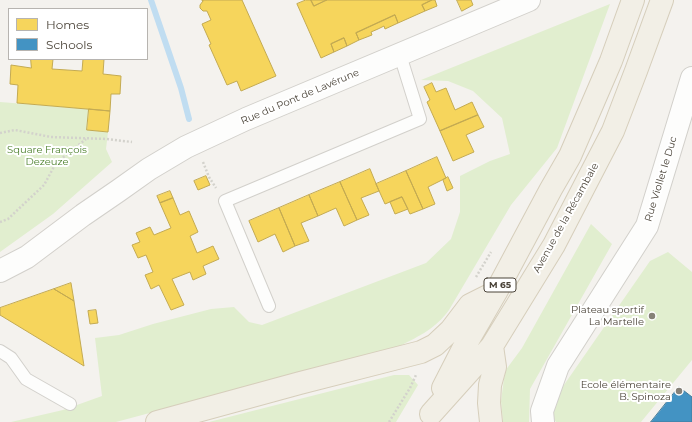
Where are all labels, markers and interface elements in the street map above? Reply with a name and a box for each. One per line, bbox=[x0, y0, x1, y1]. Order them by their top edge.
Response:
legend bbox=[8, 8, 148, 60]
text: Homes bbox=[46, 17, 89, 32]
text: Schools bbox=[46, 37, 92, 52]
street label: Rue du Pont de Lavérune bbox=[239, 67, 361, 127]
street label: Rue Viollet le Duc bbox=[642, 135, 680, 223]
park label: Square François Dezeuze bbox=[7, 144, 87, 168]
street label: Avenue de la Récambale bbox=[531, 161, 601, 275]
road number: M 65 bbox=[484, 278, 516, 292]
place label: Plateau sportif La Martelle bbox=[571, 304, 644, 328]
marker: Plateau sportif La Martelle bbox=[647, 311, 657, 321]
place label: Ecole élémentaire B. Spinoza bbox=[581, 379, 671, 402]
marker: Ecole élémentaire B. Spinoza bbox=[674, 386, 684, 396]

